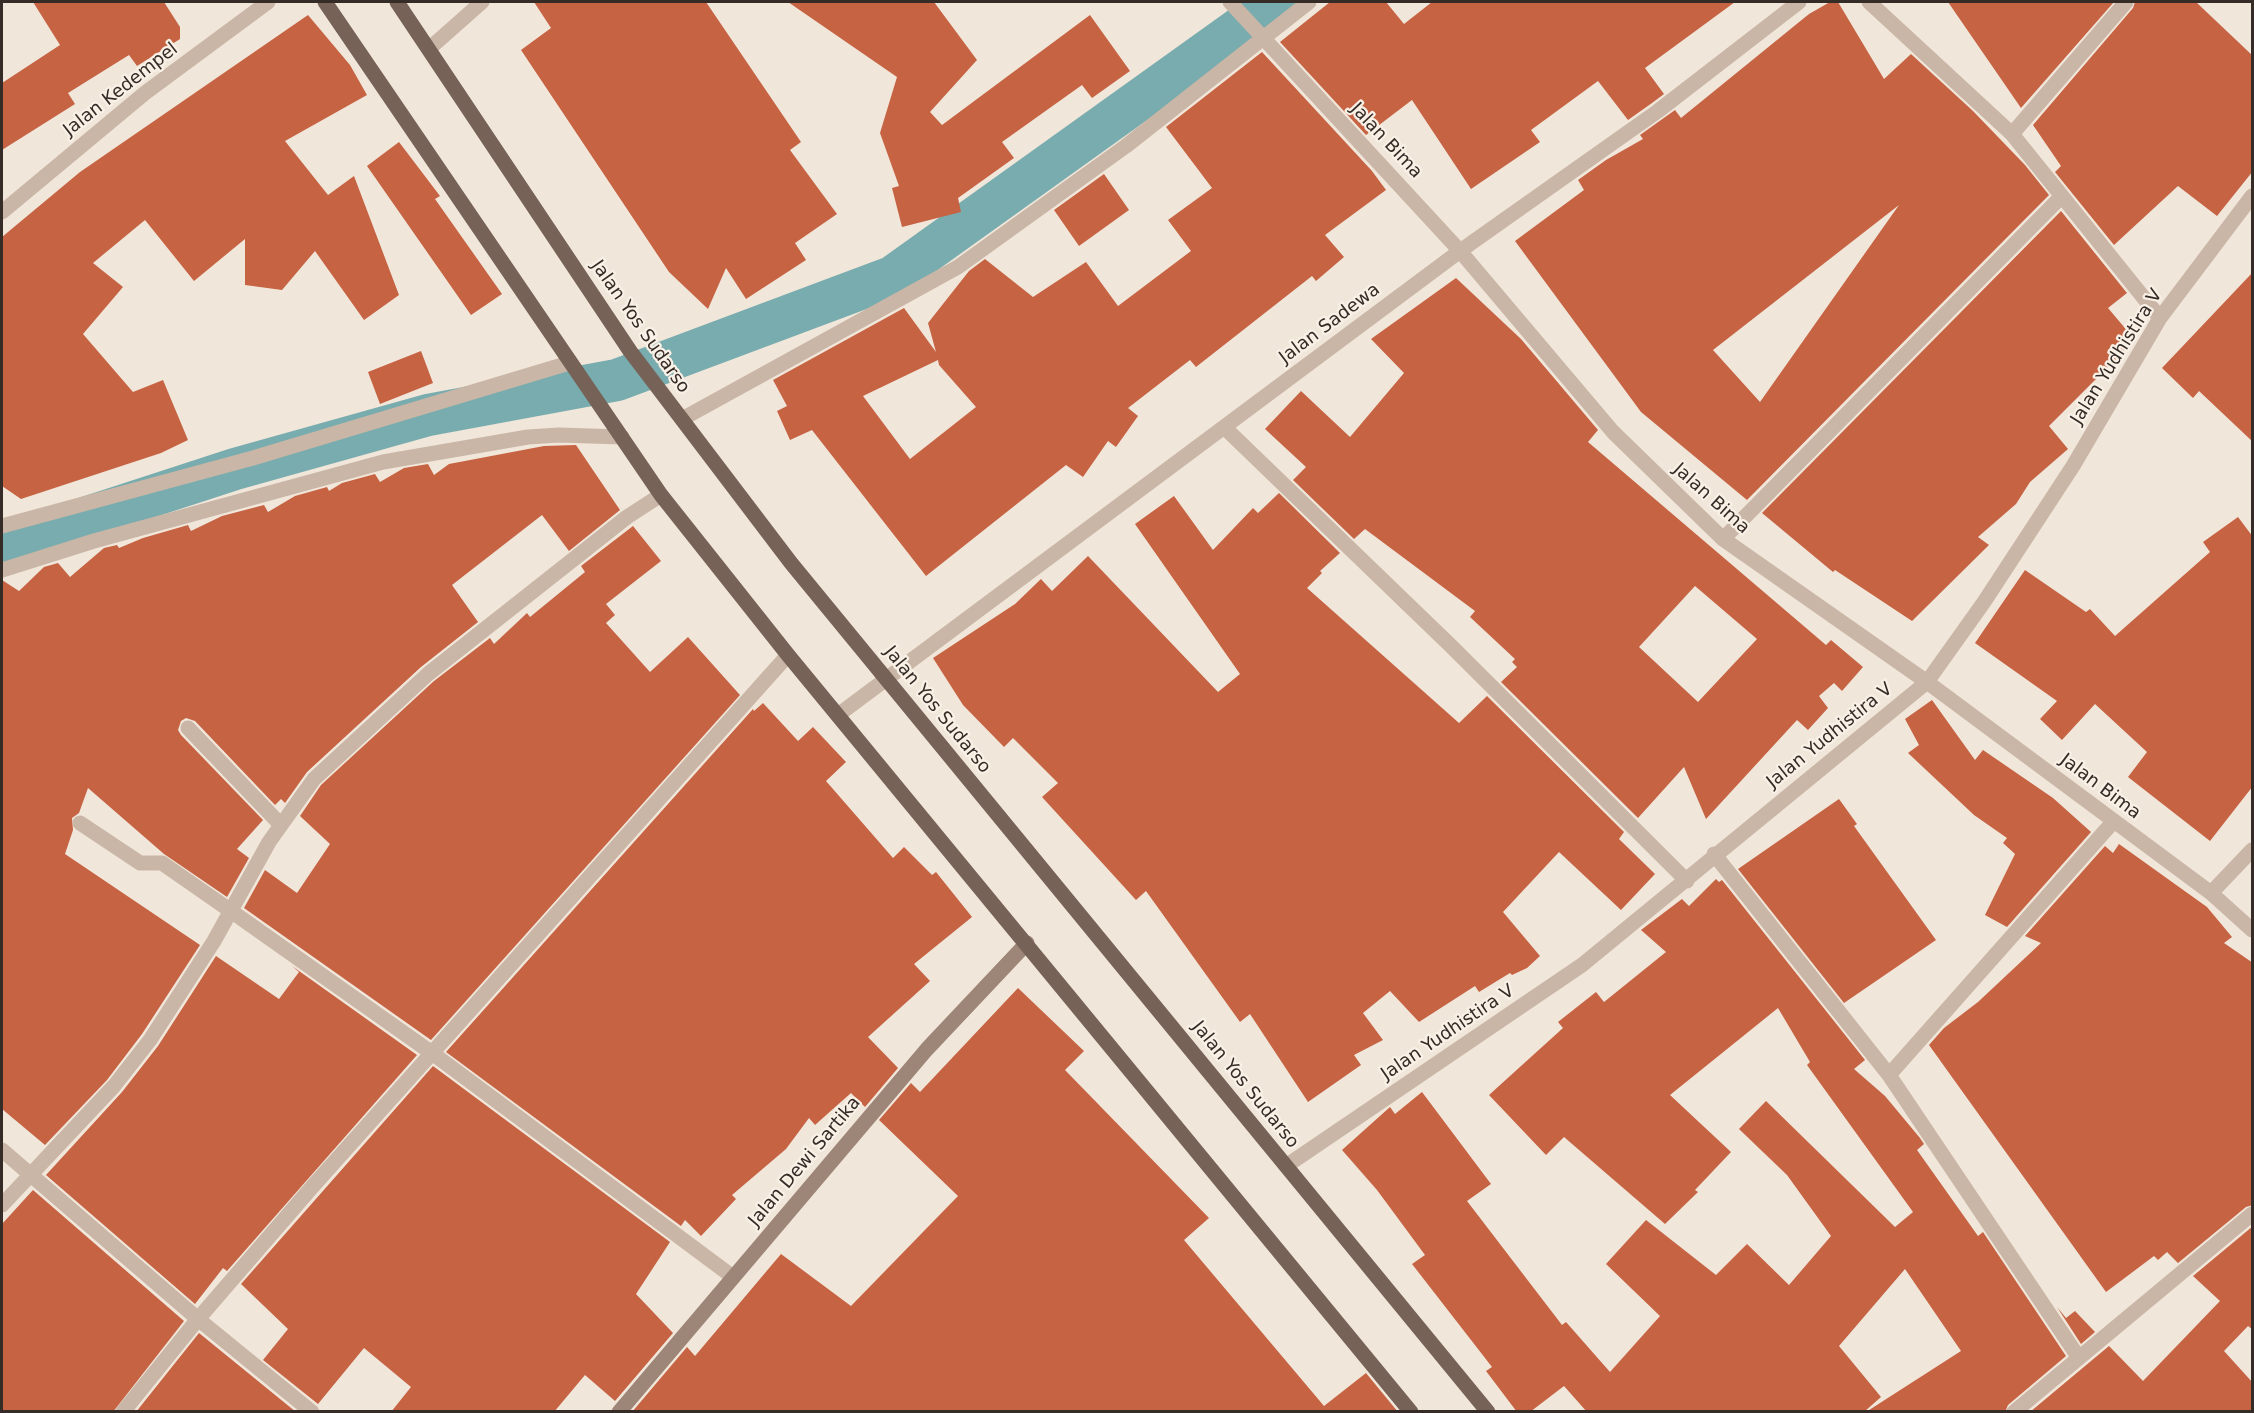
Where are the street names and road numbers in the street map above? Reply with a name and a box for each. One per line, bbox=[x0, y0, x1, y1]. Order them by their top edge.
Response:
street label: Jalan Kedempel bbox=[60, 39, 182, 141]
street label: Jalan Bima bbox=[1346, 99, 1426, 183]
street label: Jalan Yos Sudarso bbox=[586, 256, 694, 398]
street label: Jalan Sadewa bbox=[1275, 279, 1385, 369]
street label: Jalan Yudhistira V bbox=[2067, 285, 2167, 429]
street label: Jalan Bima bbox=[1668, 459, 1754, 539]
street label: Jalan Yos Sudarso bbox=[879, 642, 995, 778]
street label: Jalan Yudhistira V bbox=[1763, 679, 1897, 793]
street label: Jalan Bima bbox=[2055, 750, 2145, 824]
street label: Jalan Yudhistira V bbox=[1377, 981, 1519, 1085]
street label: Jalan Yos Sudarso bbox=[1187, 1017, 1303, 1153]
street label: Jalan Dewi Sartika bbox=[744, 1093, 866, 1231]

